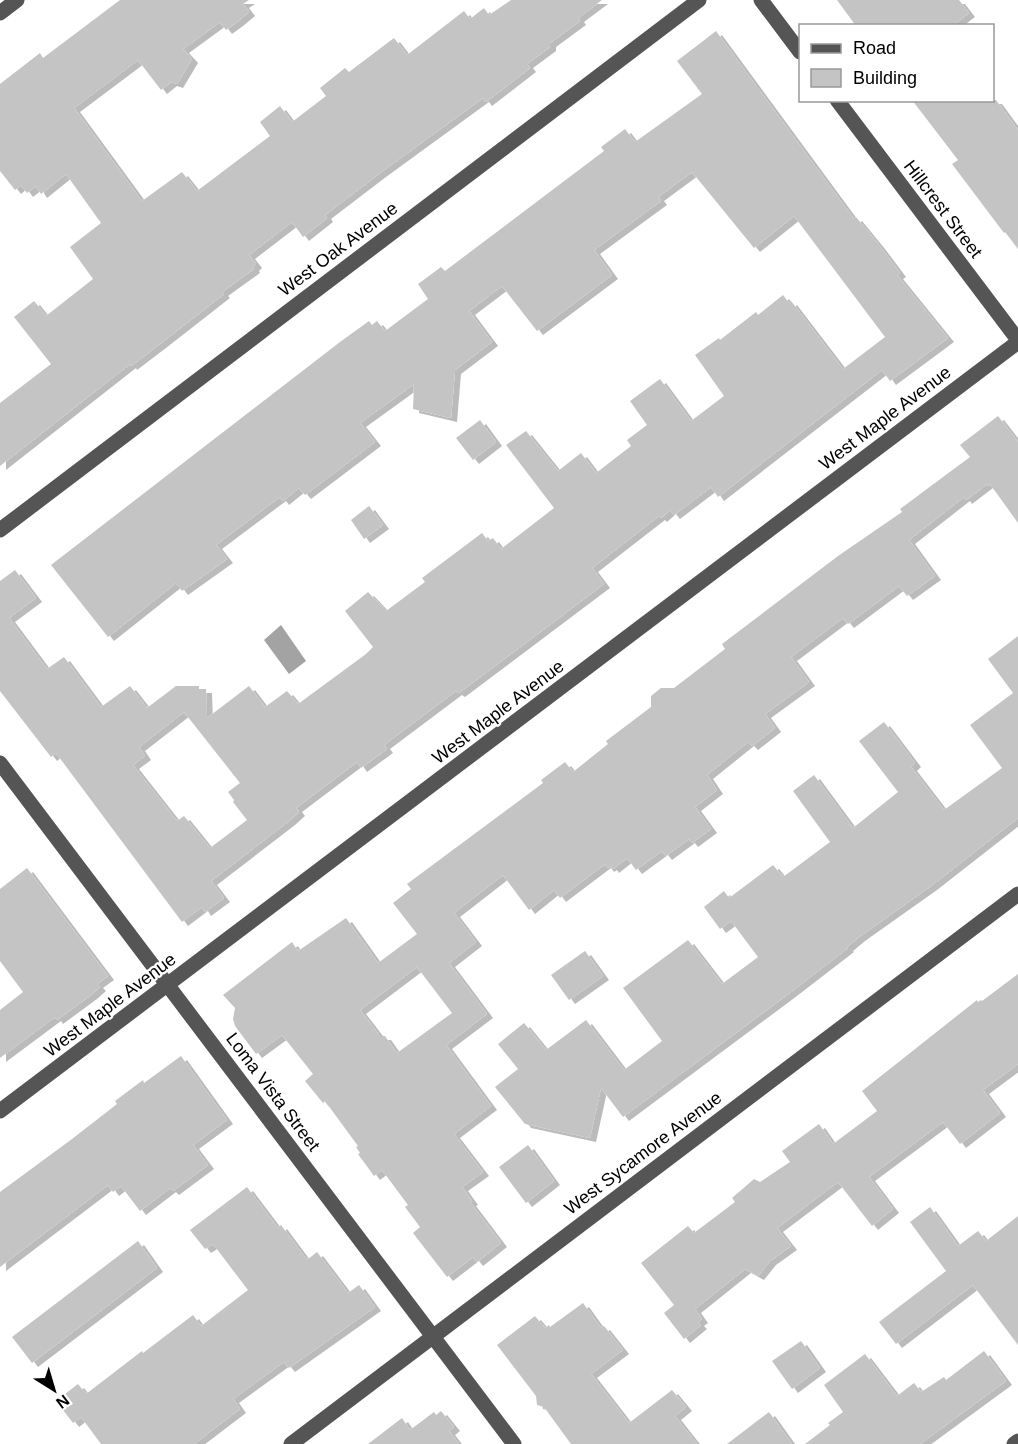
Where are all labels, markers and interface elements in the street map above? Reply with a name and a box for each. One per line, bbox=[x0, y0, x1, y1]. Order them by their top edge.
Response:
legend bbox=[799, 24, 994, 102]
text: Road bbox=[853, 38, 896, 58]
text: Building bbox=[853, 68, 917, 88]
street label: Hillcrest Street bbox=[900, 156, 986, 262]
street label: West Oak Avenue bbox=[275, 198, 401, 300]
street label: West Maple Avenue bbox=[815, 362, 955, 474]
street label: West Maple Avenue bbox=[428, 656, 568, 768]
street label: West Maple Avenue bbox=[40, 949, 180, 1061]
street label: Loma Vista Street bbox=[222, 1029, 324, 1155]
street label: West Sycamore Avenue bbox=[561, 1087, 725, 1219]
north arrow bbox=[24, 1360, 84, 1420]
text: N bbox=[53, 1391, 72, 1412]

